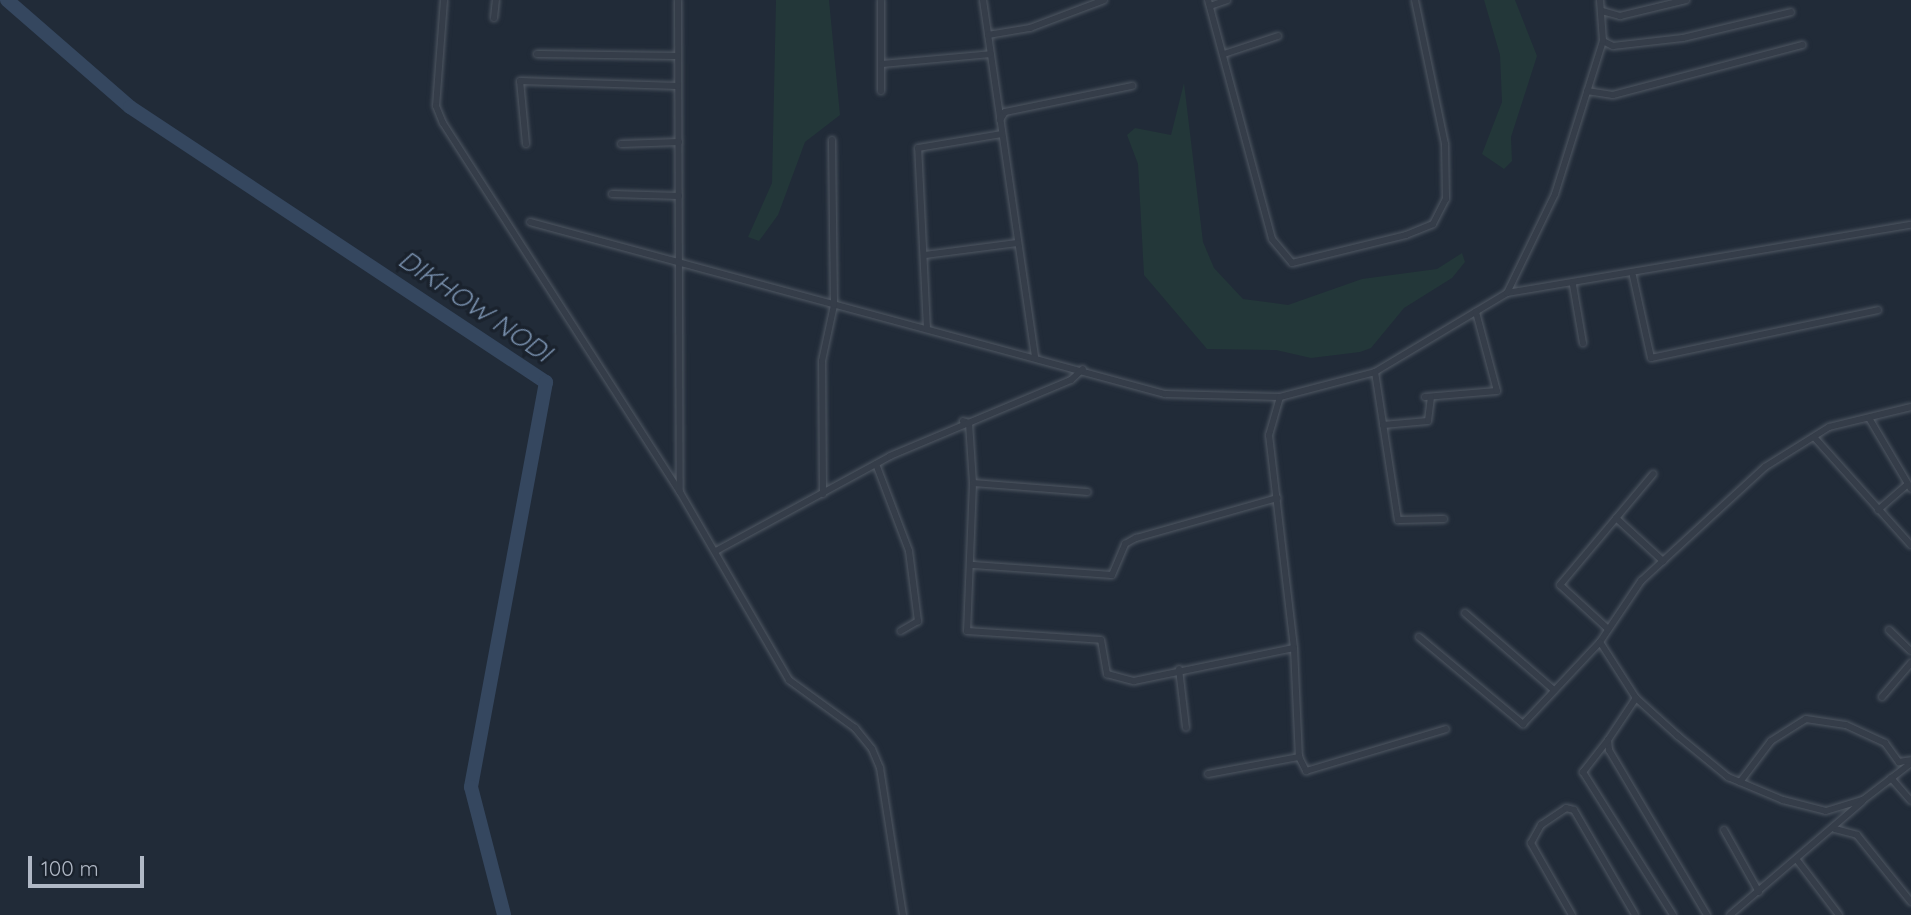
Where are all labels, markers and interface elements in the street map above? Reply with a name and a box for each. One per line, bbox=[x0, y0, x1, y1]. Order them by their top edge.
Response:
water label: DIKHOW NODI bbox=[393, 243, 557, 369]
scale bar bbox=[32, 842, 147, 886]
text: 100 m bbox=[41, 855, 99, 881]

